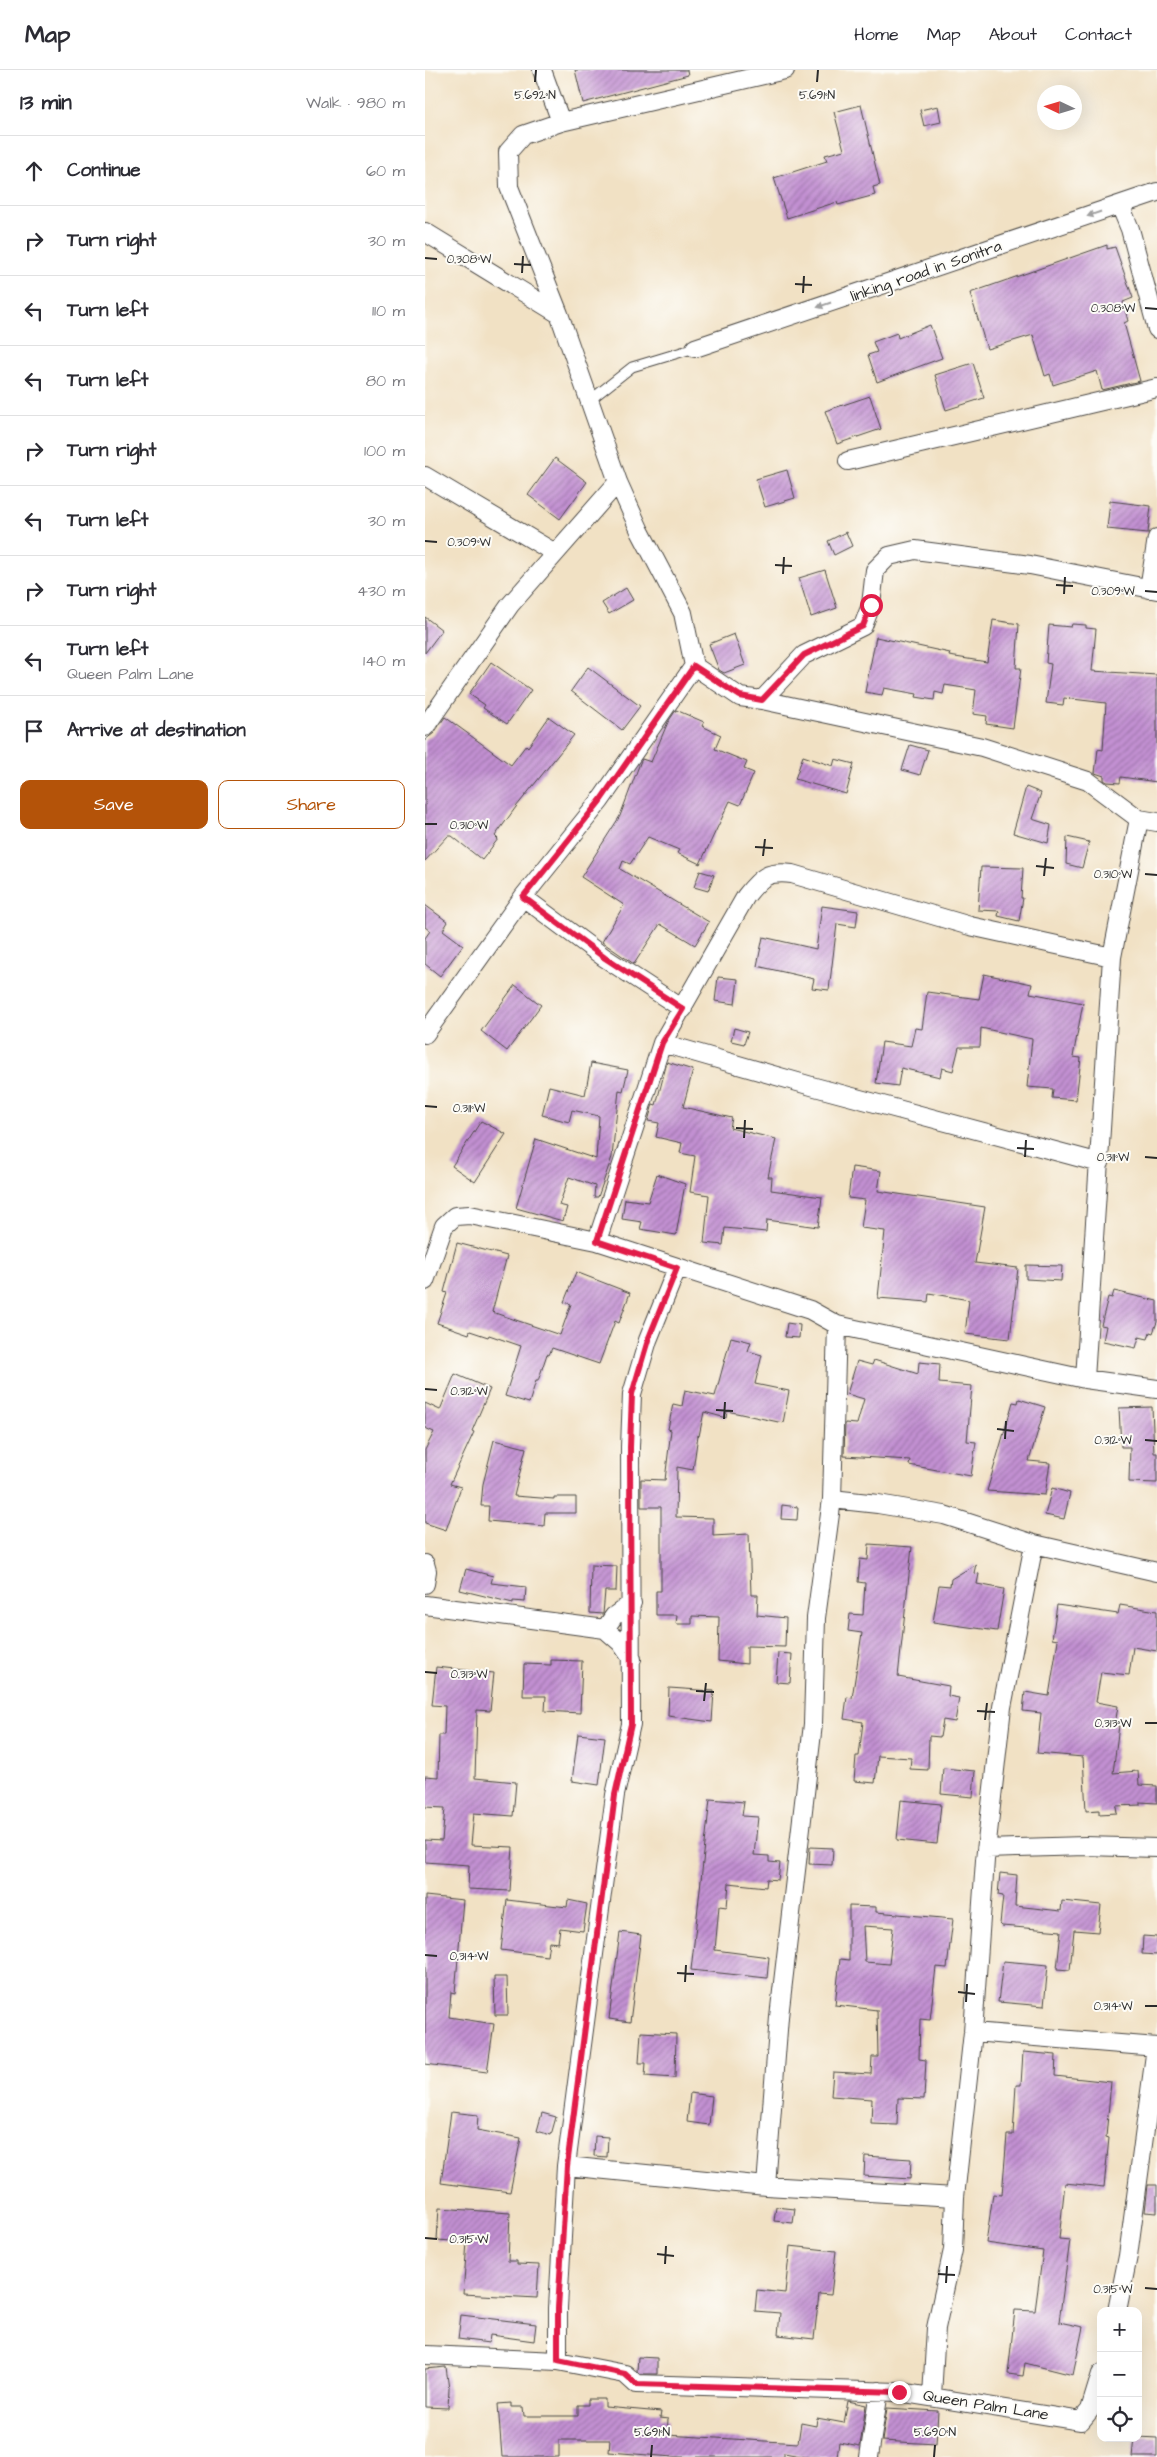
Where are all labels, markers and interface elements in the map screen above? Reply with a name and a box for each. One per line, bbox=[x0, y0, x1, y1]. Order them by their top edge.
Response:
text: Map bbox=[25, 18, 70, 52]
text: Home bbox=[854, 22, 899, 47]
text: Map bbox=[927, 22, 961, 47]
text: About bbox=[989, 22, 1037, 47]
text: Contact bbox=[1065, 22, 1132, 47]
north arrow bbox=[1037, 85, 1082, 130]
text: 5.692°N bbox=[514, 87, 556, 104]
text: 5.691°N bbox=[799, 87, 836, 104]
text: 13 min bbox=[20, 88, 72, 117]
text: Walk · 980 m bbox=[306, 92, 405, 114]
icon: ahead bbox=[20, 157, 48, 185]
text: Continue bbox=[67, 157, 141, 184]
text: 60 m bbox=[366, 160, 405, 182]
one-way arrow bbox=[1087, 211, 1102, 218]
icon: right bbox=[20, 227, 48, 255]
text: Turn right bbox=[67, 227, 156, 254]
text: 30 m bbox=[368, 230, 405, 252]
street label: linking road in Sonitra bbox=[848, 235, 1005, 308]
text: 0.308°W bbox=[447, 251, 492, 268]
icon: left bbox=[20, 297, 48, 325]
text: Turn left bbox=[67, 297, 148, 324]
text: 110 m bbox=[372, 300, 405, 322]
text: 0.308°W bbox=[1091, 300, 1136, 317]
one-way arrow bbox=[817, 302, 832, 309]
icon: left bbox=[20, 367, 48, 395]
text: Turn left bbox=[67, 367, 148, 394]
text: 80 m bbox=[366, 370, 405, 392]
icon: right bbox=[20, 437, 48, 465]
text: Turn right bbox=[67, 437, 156, 464]
text: 100 m bbox=[364, 440, 405, 462]
icon: left bbox=[20, 507, 48, 535]
text: Turn left bbox=[67, 507, 148, 534]
text: 30 m bbox=[368, 510, 405, 532]
text: 0.309°W bbox=[447, 534, 492, 551]
icon: right bbox=[20, 577, 48, 605]
text: Turn right bbox=[67, 577, 156, 604]
text: 430 m bbox=[357, 580, 405, 602]
text: 0.309°W bbox=[1091, 583, 1136, 600]
route start bbox=[860, 594, 883, 617]
text: Turn left bbox=[67, 636, 148, 663]
icon: left bbox=[20, 647, 48, 675]
text: 140 m bbox=[363, 650, 405, 672]
text: Queen Palm Lane bbox=[67, 663, 194, 685]
icon: arrive bbox=[20, 717, 48, 745]
text: Arrive at destination bbox=[67, 717, 246, 744]
button: Save bbox=[20, 780, 208, 829]
button: Share bbox=[218, 780, 405, 829]
text: 0.310°W bbox=[450, 817, 489, 834]
text: 0.310°W bbox=[1094, 866, 1133, 883]
text: 0.311°W bbox=[453, 1100, 486, 1117]
text: 0.311°W bbox=[1097, 1149, 1130, 1166]
text: 0.312°W bbox=[450, 1383, 489, 1400]
text: 0.312°W bbox=[1094, 1432, 1133, 1449]
text: 0.313°W bbox=[451, 1666, 488, 1683]
text: 0.313°W bbox=[1095, 1715, 1132, 1732]
text: 0.314°W bbox=[450, 1948, 489, 1965]
text: 0.314°W bbox=[1094, 1998, 1133, 2015]
text: 0.315°W bbox=[449, 2231, 489, 2248]
text: 0.315°W bbox=[1093, 2281, 1133, 2298]
map controls bbox=[1097, 2307, 1142, 2442]
button: + bbox=[1097, 2307, 1142, 2352]
button: − bbox=[1097, 2352, 1142, 2397]
route end bbox=[888, 2381, 911, 2404]
street label: Queen Palm Lane bbox=[922, 2384, 1051, 2426]
button: locate bbox=[1097, 2397, 1142, 2442]
text: 5.691°N bbox=[634, 2424, 671, 2441]
text: 5.690°N bbox=[914, 2424, 957, 2441]

